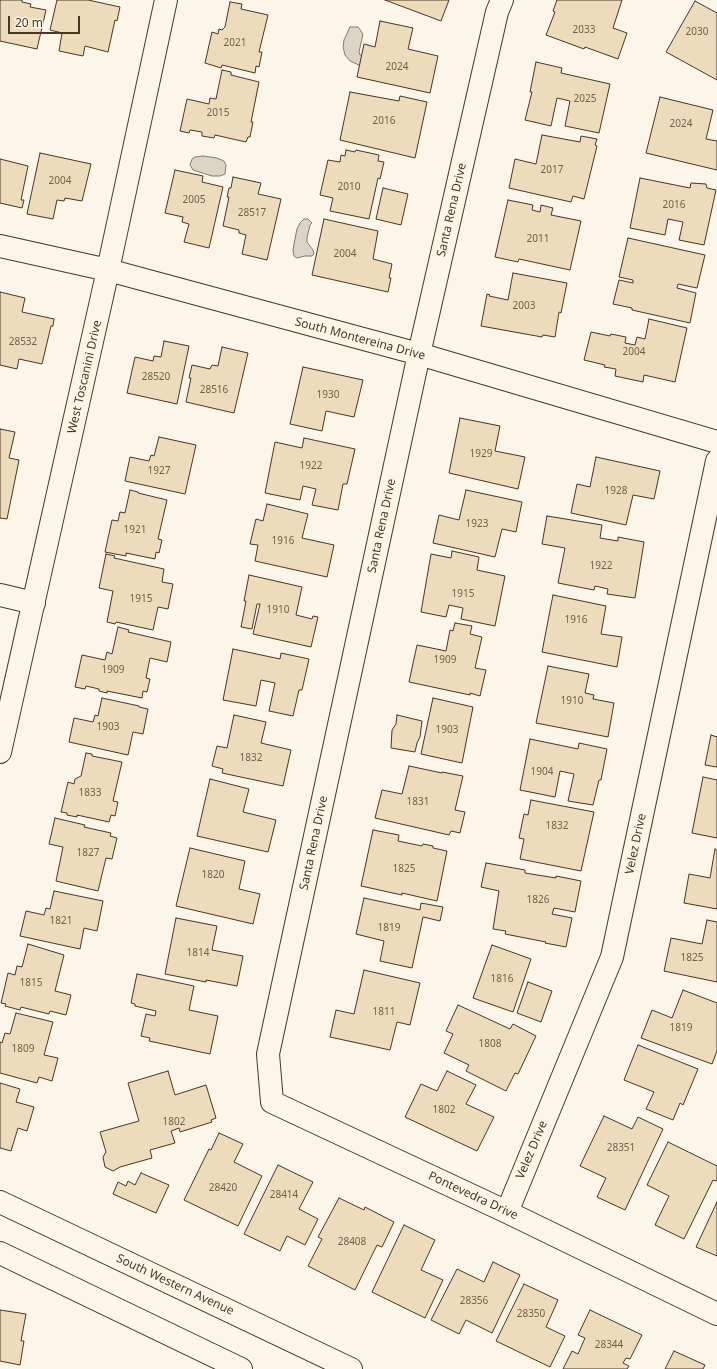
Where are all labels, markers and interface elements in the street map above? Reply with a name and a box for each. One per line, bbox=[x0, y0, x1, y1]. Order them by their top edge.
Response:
scale bar bbox=[10, 8, 82, 34]
text: 20 m bbox=[15, 14, 43, 31]
house number: 2033 bbox=[573, 24, 595, 36]
house number: 2030 bbox=[686, 26, 708, 38]
house number: 2021 bbox=[224, 37, 246, 49]
house number: 2024 bbox=[386, 61, 408, 73]
house number: 2025 bbox=[574, 93, 596, 105]
house number: 2015 bbox=[207, 107, 229, 119]
house number: 2016 bbox=[373, 115, 395, 127]
house number: 2024 bbox=[670, 118, 692, 130]
street label: Santa Rena Drive bbox=[434, 162, 470, 258]
house number: 2017 bbox=[541, 164, 563, 176]
house number: 2004 bbox=[49, 175, 71, 187]
house number: 2010 bbox=[338, 181, 360, 193]
house number: 2005 bbox=[183, 194, 205, 206]
house number: 2016 bbox=[663, 199, 685, 211]
house number: 28517 bbox=[238, 207, 266, 219]
house number: 2011 bbox=[527, 233, 549, 245]
house number: 2004 bbox=[334, 248, 356, 260]
house number: 2003 bbox=[513, 300, 535, 312]
street label: South Montereina Drive bbox=[293, 315, 427, 363]
street label: West Toscanini Drive bbox=[65, 319, 105, 435]
house number: 28532 bbox=[9, 336, 37, 348]
house number: 2004 bbox=[623, 346, 645, 358]
house number: 28520 bbox=[142, 371, 170, 383]
house number: 28516 bbox=[200, 384, 228, 396]
house number: 1930 bbox=[317, 389, 339, 401]
house number: 1929 bbox=[470, 448, 492, 460]
house number: 1922 bbox=[300, 460, 322, 472]
house number: 1927 bbox=[148, 465, 170, 477]
street label: Santa Rena Drive bbox=[365, 478, 399, 574]
house number: 1928 bbox=[605, 485, 627, 497]
house number: 1923 bbox=[466, 518, 488, 530]
house number: 1921 bbox=[124, 524, 146, 536]
house number: 1916 bbox=[272, 535, 294, 547]
house number: 1922 bbox=[590, 560, 612, 572]
house number: 1915 bbox=[452, 588, 474, 600]
house number: 1915 bbox=[130, 593, 152, 605]
house number: 1910 bbox=[267, 604, 289, 616]
house number: 1916 bbox=[565, 614, 587, 626]
house number: 1909 bbox=[434, 654, 456, 666]
house number: 1909 bbox=[102, 664, 124, 676]
house number: 1910 bbox=[561, 695, 583, 707]
house number: 1903 bbox=[97, 721, 119, 733]
house number: 1903 bbox=[436, 724, 458, 736]
house number: 1832 bbox=[240, 752, 262, 764]
house number: 1904 bbox=[531, 766, 553, 778]
house number: 1833 bbox=[79, 787, 101, 799]
street label: Santa Rena Drive bbox=[297, 795, 331, 891]
house number: 1831 bbox=[407, 796, 429, 808]
street label: Velez Drive bbox=[623, 812, 649, 876]
house number: 1832 bbox=[546, 820, 568, 832]
house number: 1827 bbox=[77, 847, 99, 859]
house number: 1825 bbox=[393, 863, 415, 875]
house number: 1820 bbox=[202, 869, 224, 881]
house number: 1826 bbox=[527, 894, 549, 906]
house number: 1821 bbox=[50, 915, 72, 927]
house number: 1819 bbox=[378, 922, 400, 934]
house number: 1814 bbox=[187, 947, 209, 959]
house number: 1825 bbox=[681, 952, 703, 964]
house number: 1816 bbox=[491, 973, 513, 985]
house number: 1815 bbox=[20, 977, 42, 989]
house number: 1811 bbox=[373, 1006, 395, 1018]
house number: 1819 bbox=[670, 1022, 692, 1034]
house number: 1808 bbox=[479, 1038, 501, 1050]
house number: 1809 bbox=[12, 1043, 34, 1055]
house number: 1802 bbox=[433, 1104, 455, 1116]
house number: 1802 bbox=[163, 1116, 185, 1128]
street label: Velez Drive bbox=[513, 1119, 551, 1181]
house number: 28351 bbox=[607, 1142, 635, 1154]
street label: Pontevedra Drive bbox=[426, 1169, 520, 1223]
house number: 28420 bbox=[209, 1182, 237, 1194]
house number: 28414 bbox=[270, 1189, 298, 1201]
house number: 28408 bbox=[338, 1236, 366, 1248]
street label: South Western Avenue bbox=[114, 1251, 236, 1319]
house number: 28356 bbox=[460, 1295, 488, 1307]
house number: 28350 bbox=[517, 1308, 545, 1320]
house number: 28344 bbox=[595, 1339, 623, 1351]

